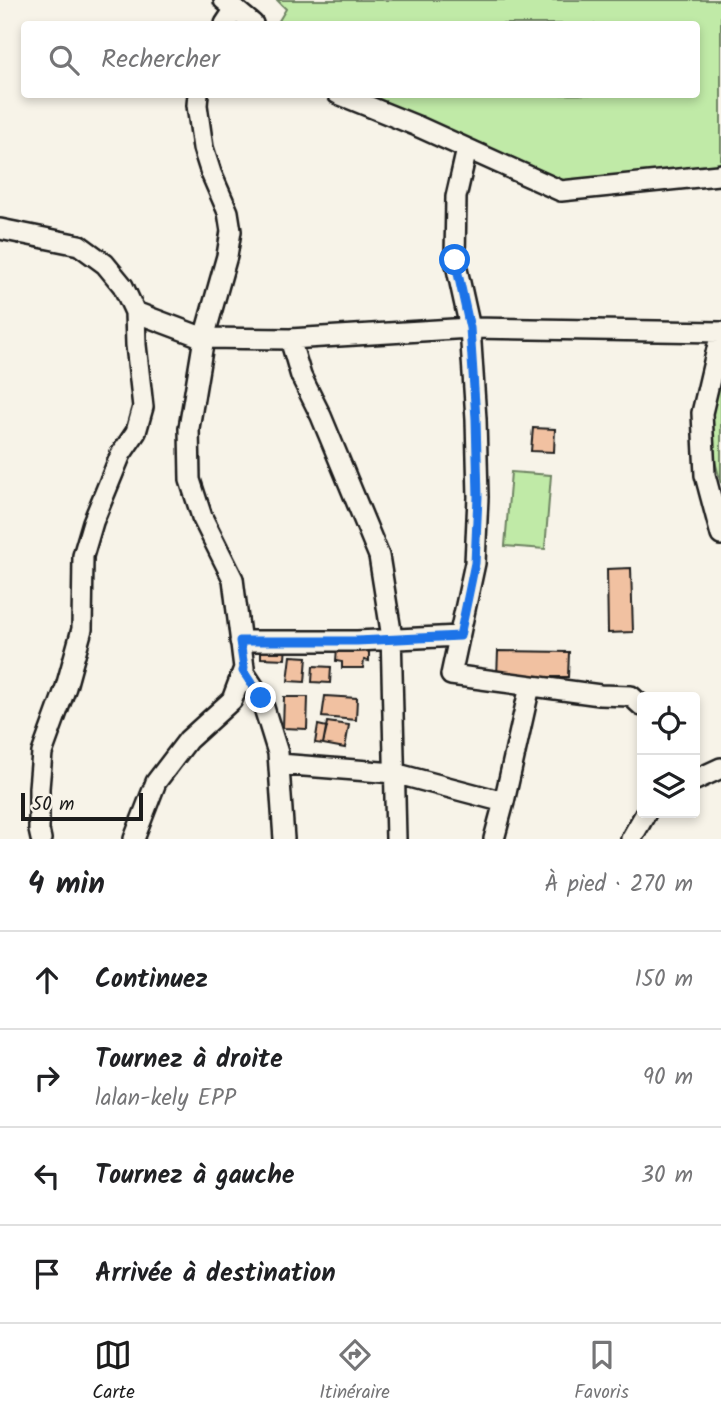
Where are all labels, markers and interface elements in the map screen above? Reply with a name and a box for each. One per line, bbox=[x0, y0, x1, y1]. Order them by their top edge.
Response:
search box bbox=[21, 21, 700, 98]
text: Rechercher bbox=[101, 39, 220, 81]
icon: search bbox=[45, 41, 83, 79]
route start bbox=[439, 244, 470, 275]
route end bbox=[245, 682, 276, 713]
map controls bbox=[637, 692, 700, 818]
button: locate bbox=[637, 692, 700, 755]
button: layers bbox=[637, 755, 700, 818]
scale bar bbox=[21, 790, 144, 822]
text: 50 m bbox=[32, 790, 74, 820]
text: 4 min bbox=[28, 861, 105, 909]
text: À pied · 270 m bbox=[545, 867, 693, 903]
text: Continuez bbox=[95, 959, 208, 1001]
icon: ahead bbox=[28, 961, 66, 999]
text: 150 m bbox=[634, 962, 693, 998]
text: Tournez à droite bbox=[95, 1039, 283, 1081]
icon: right bbox=[28, 1059, 66, 1097]
text: 90 m bbox=[643, 1060, 693, 1096]
text: lalan-kely EPP bbox=[95, 1081, 236, 1117]
text: Tournez à gauche bbox=[95, 1155, 295, 1197]
icon: left bbox=[28, 1157, 66, 1195]
text: 30 m bbox=[641, 1158, 693, 1194]
text: Arrivée à destination bbox=[95, 1253, 336, 1295]
icon: arrive bbox=[28, 1255, 66, 1293]
tab: Carte bbox=[92, 1336, 135, 1408]
tab: Itinéraire bbox=[319, 1336, 390, 1408]
tab: Favoris bbox=[574, 1336, 629, 1408]

